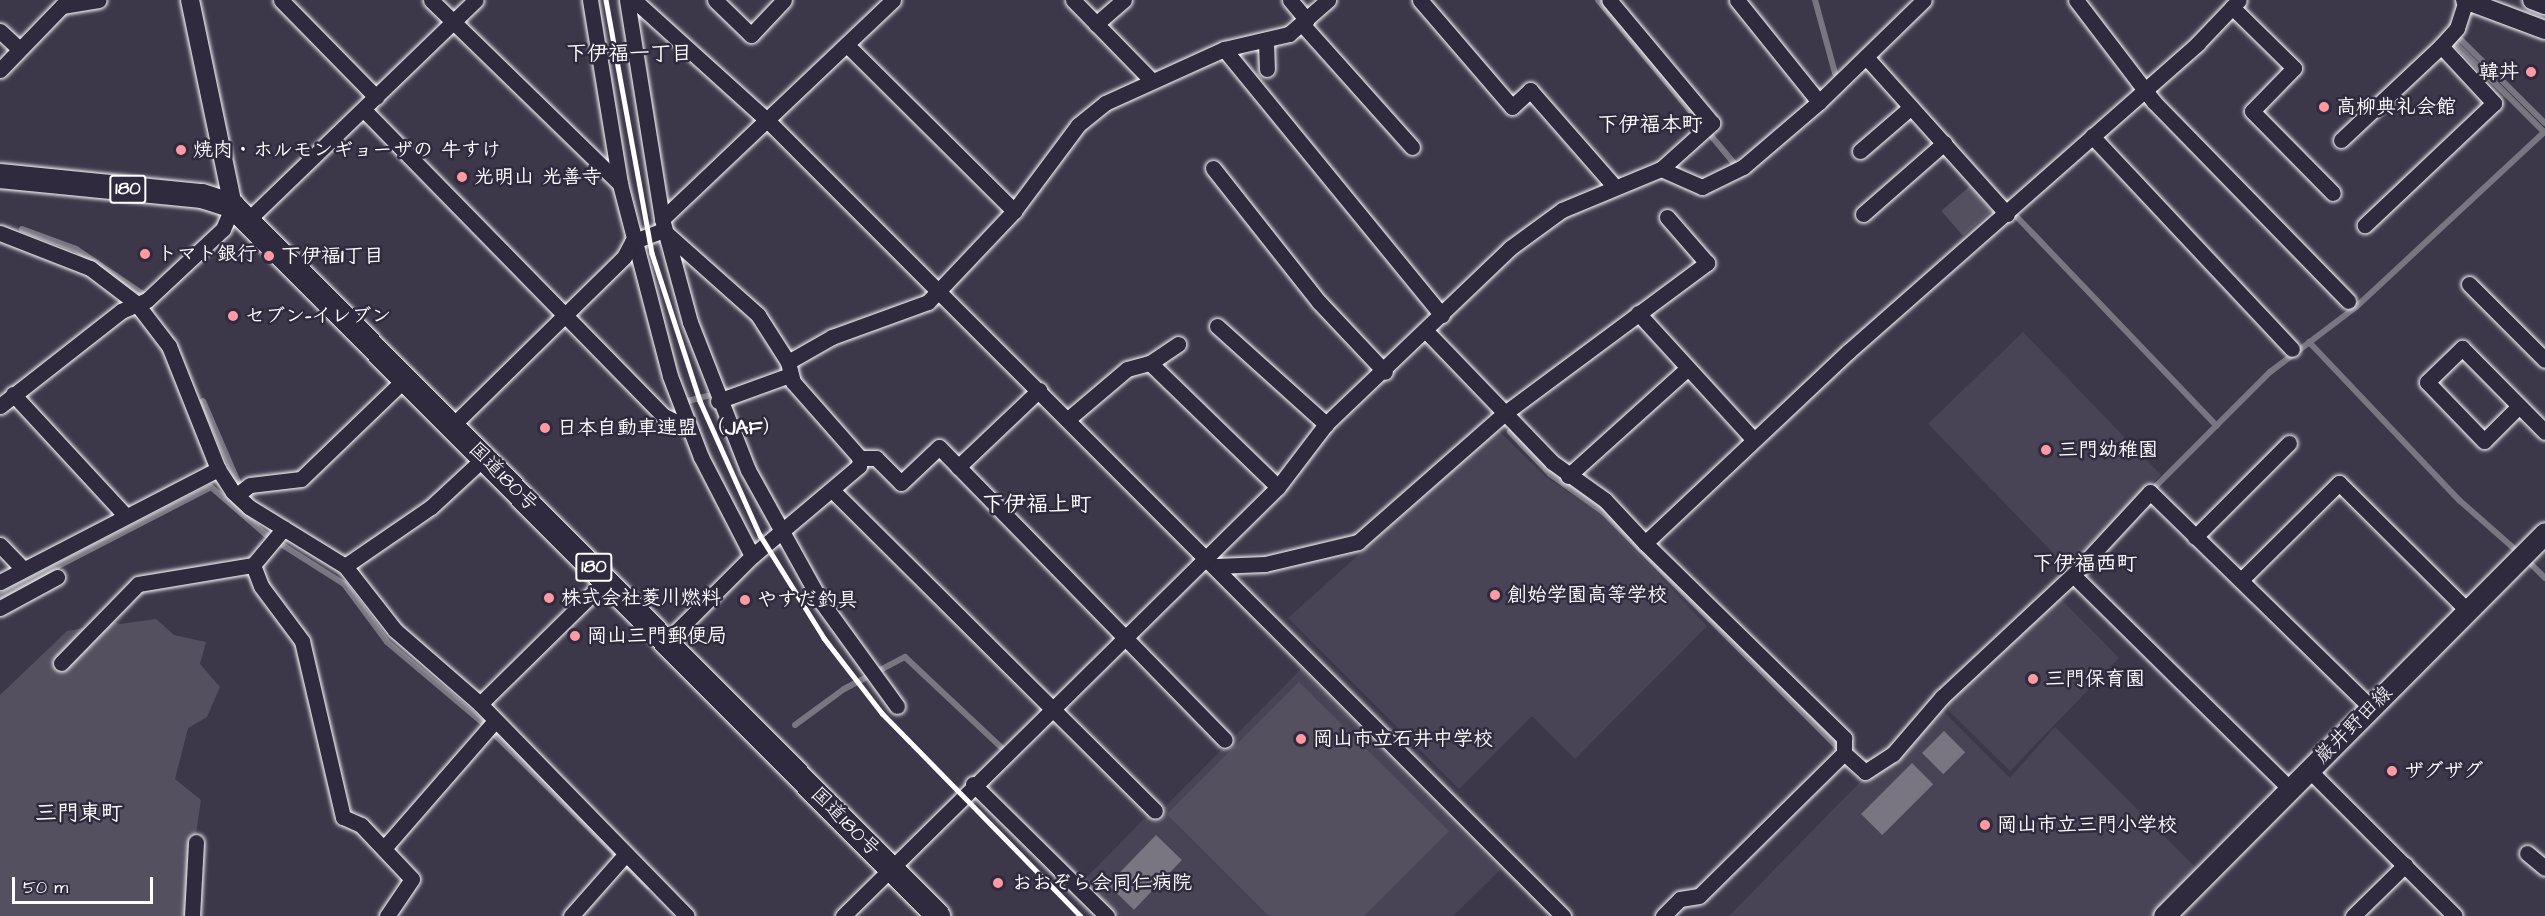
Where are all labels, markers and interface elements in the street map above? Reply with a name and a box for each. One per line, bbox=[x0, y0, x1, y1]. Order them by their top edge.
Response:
district label: 下伊福一丁目 bbox=[566, 41, 692, 67]
place label: 韓丼 bbox=[2479, 60, 2519, 84]
marker: 韓丼 bbox=[2524, 65, 2538, 79]
place label: 高柳典礼会館 bbox=[2336, 95, 2456, 119]
marker: 高柳典礼会館 bbox=[2317, 100, 2331, 114]
district label: 下伊福本町 bbox=[1598, 112, 1702, 138]
place label: 焼肉・ホルモンギョーザの 牛すけ bbox=[193, 138, 500, 162]
marker: 焼肉・ホルモンギョーザの 牛すけ bbox=[174, 143, 188, 157]
place label: 光明山 光善寺 bbox=[474, 165, 602, 189]
marker: 光明山 光善寺 bbox=[455, 170, 469, 184]
road number: 180 bbox=[108, 174, 148, 204]
place label: トマト銀行 bbox=[157, 242, 257, 266]
place label: 下伊福1丁目 bbox=[281, 244, 384, 268]
marker: トマト銀行 bbox=[138, 247, 152, 261]
marker: 下伊福1丁目 bbox=[262, 249, 276, 263]
place label: セブン-イレブン bbox=[245, 304, 391, 328]
marker: セブン-イレブン bbox=[226, 309, 240, 323]
place label: 日本自動車連盟 （JAF） bbox=[557, 416, 782, 440]
marker: 日本自動車連盟 （JAF） bbox=[538, 421, 552, 435]
street label: 国道180号 bbox=[463, 437, 543, 517]
place label: 三門幼稚園 bbox=[2058, 438, 2158, 462]
marker: 三門幼稚園 bbox=[2039, 443, 2053, 457]
district label: 下伊福上町 bbox=[982, 492, 1092, 518]
district label: 下伊福西町 bbox=[2033, 551, 2137, 577]
road number: 180 bbox=[574, 552, 614, 582]
place label: 創始学園高等学校 bbox=[1507, 583, 1667, 607]
place label: 株式会社菱川燃料 bbox=[561, 586, 721, 610]
place label: やすだ釣具 bbox=[757, 588, 857, 612]
marker: 創始学園高等学校 bbox=[1488, 588, 1502, 602]
marker: 株式会社菱川燃料 bbox=[542, 591, 556, 605]
marker: やすだ釣具 bbox=[738, 593, 752, 607]
place label: 岡山三門郵便局 bbox=[587, 624, 727, 648]
marker: 岡山三門郵便局 bbox=[568, 629, 582, 643]
place label: 三門保育園 bbox=[2045, 667, 2145, 691]
marker: 三門保育園 bbox=[2026, 672, 2040, 686]
street label: 巌井野田線 bbox=[2310, 681, 2398, 769]
place label: 岡山市立石井中学校 bbox=[1313, 727, 1493, 751]
marker: 岡山市立石井中学校 bbox=[1294, 732, 1308, 746]
place label: ザグザグ bbox=[2404, 759, 2484, 783]
marker: ザグザグ bbox=[2385, 764, 2399, 778]
street label: 国道180号 bbox=[805, 782, 885, 862]
district label: 三門東町 bbox=[35, 801, 123, 827]
place label: 岡山市立三門小学校 bbox=[1997, 813, 2177, 837]
marker: 岡山市立三門小学校 bbox=[1978, 818, 1992, 832]
scale bar bbox=[15, 865, 156, 903]
place label: おおぞら会同仁病院 bbox=[1012, 871, 1192, 895]
marker: おおぞら会同仁病院 bbox=[989, 874, 1007, 892]
text: 50 m bbox=[23, 875, 68, 900]

